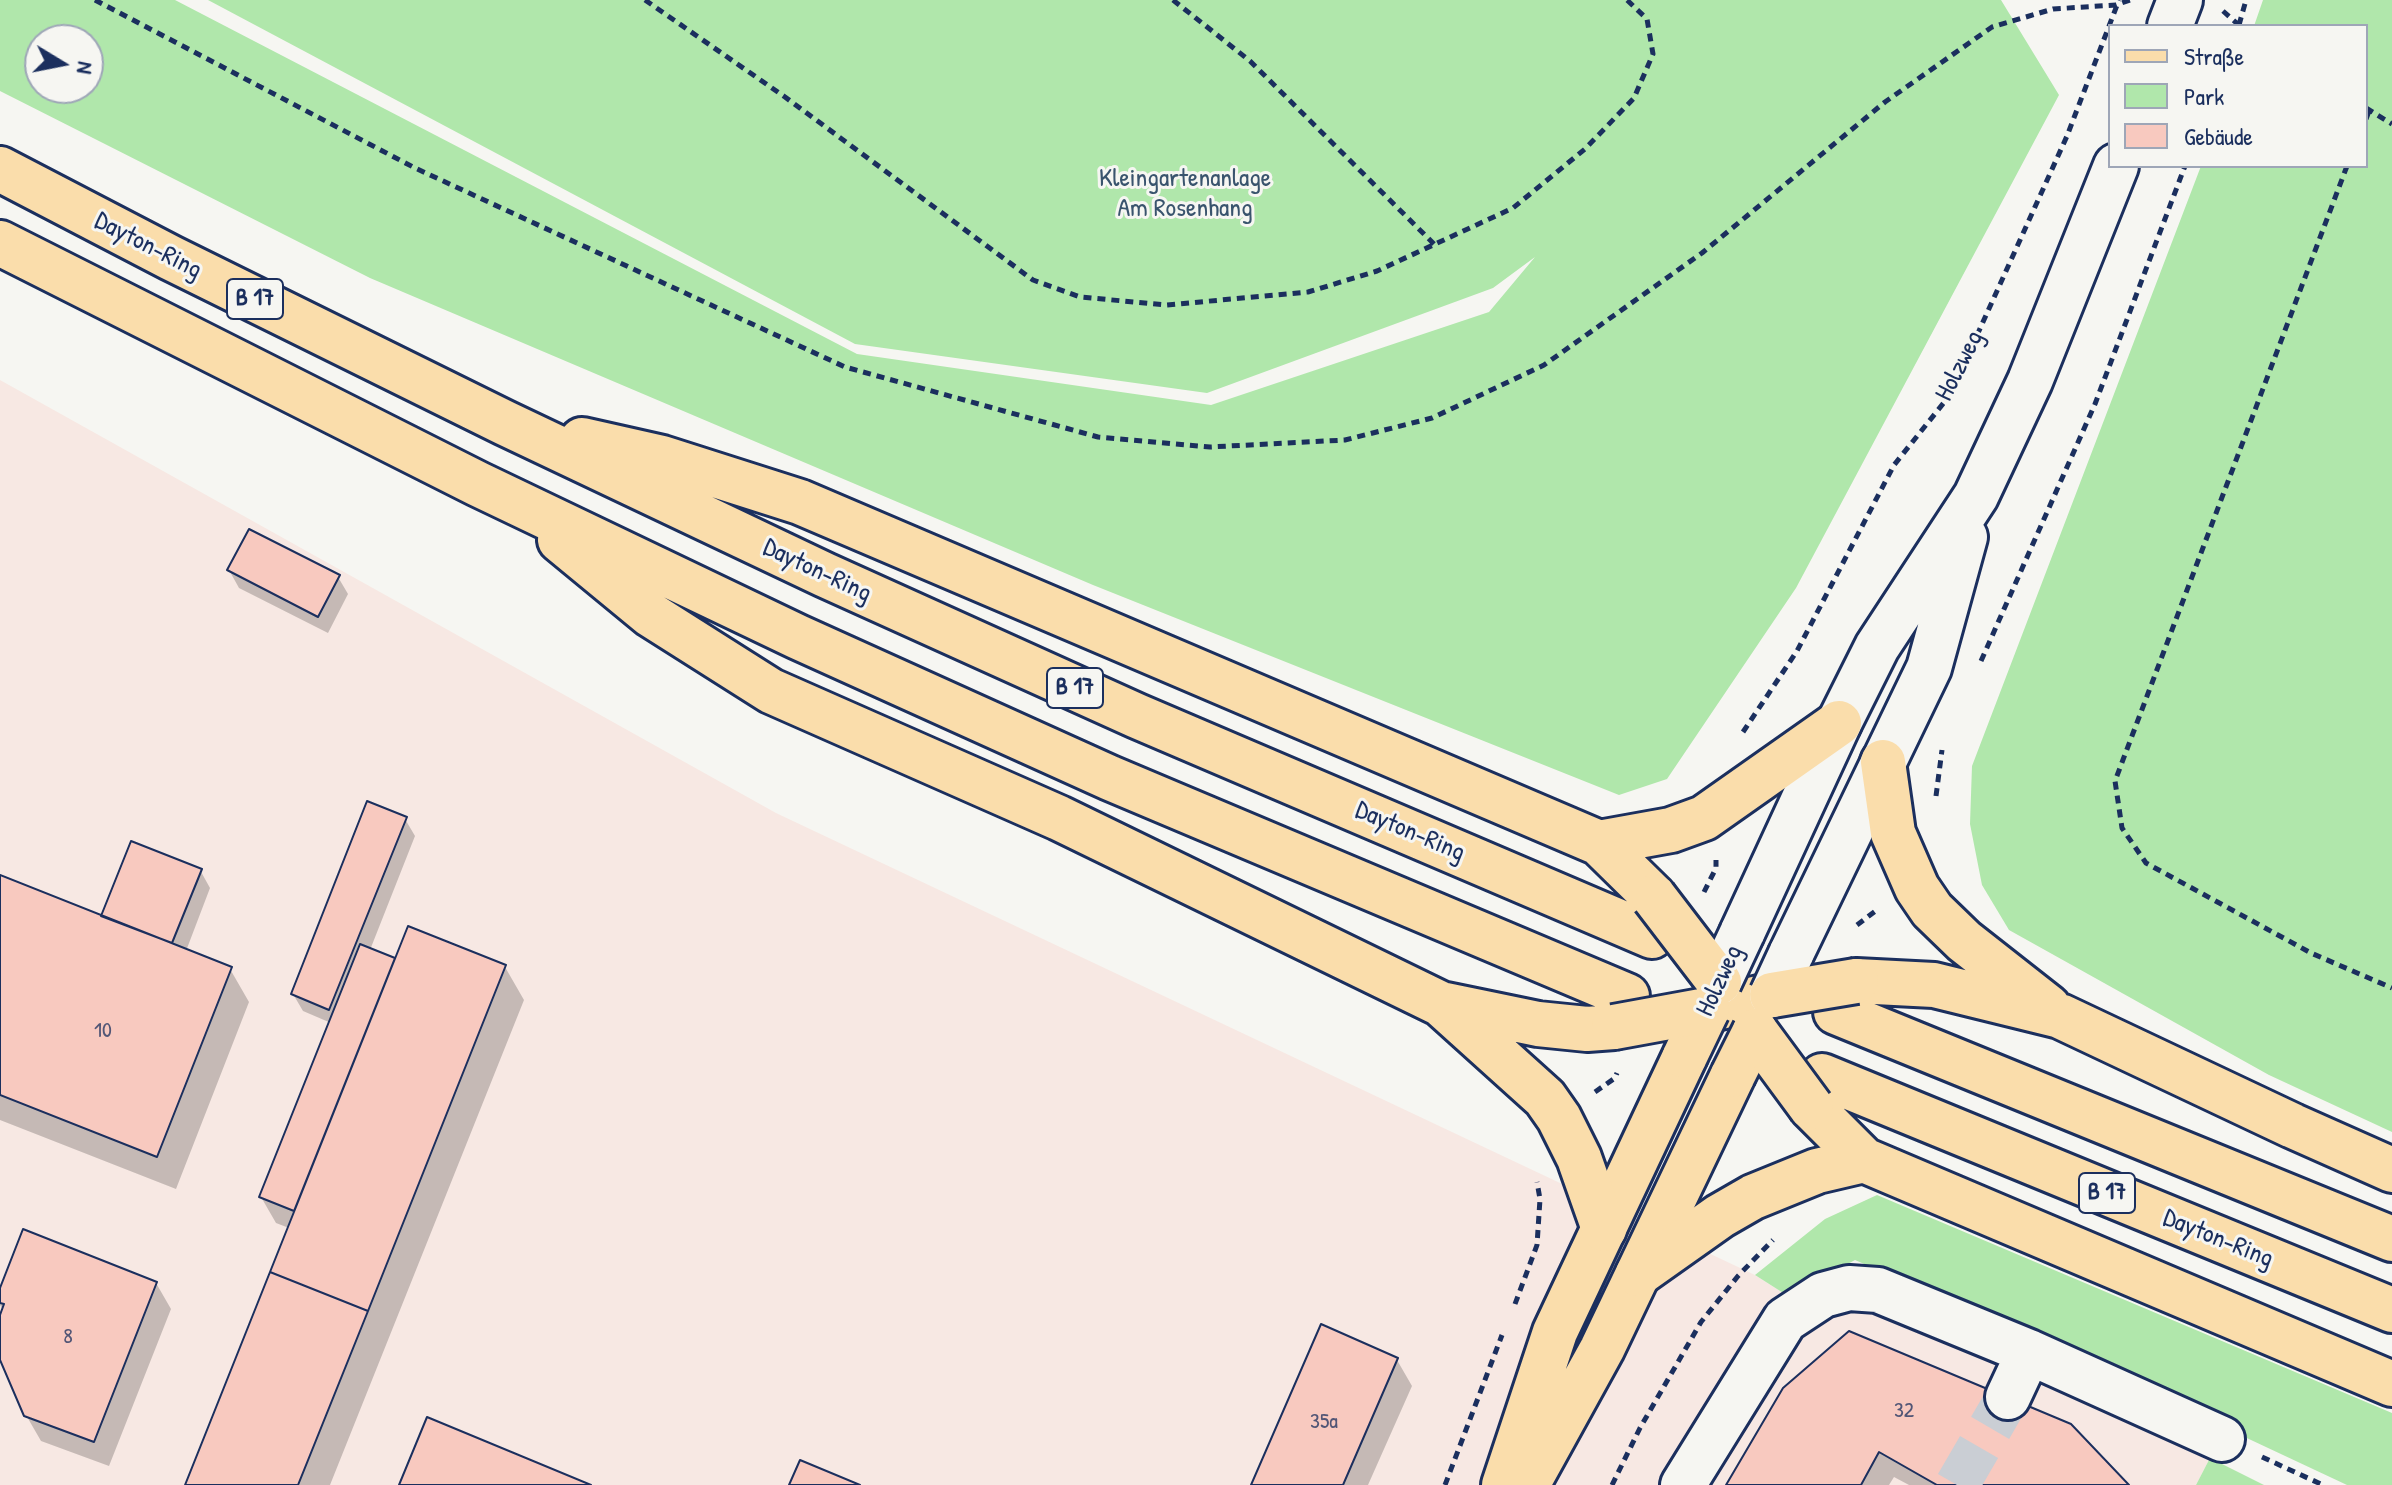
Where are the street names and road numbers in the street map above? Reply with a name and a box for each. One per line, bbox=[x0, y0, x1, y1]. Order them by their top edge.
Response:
street label: Dayton-Ring bbox=[89, 206, 207, 286]
road number: B 17 bbox=[227, 279, 283, 319]
street label: Holzweg bbox=[1929, 326, 1991, 406]
street label: Dayton-Ring bbox=[758, 532, 876, 610]
road number: B 17 bbox=[1047, 668, 1103, 708]
street label: Dayton-Ring bbox=[1350, 795, 1470, 869]
street label: Holzweg bbox=[1690, 941, 1750, 1021]
road number: B 17 bbox=[2079, 1173, 2135, 1213]
street label: Dayton-Ring bbox=[2158, 1203, 2278, 1275]

